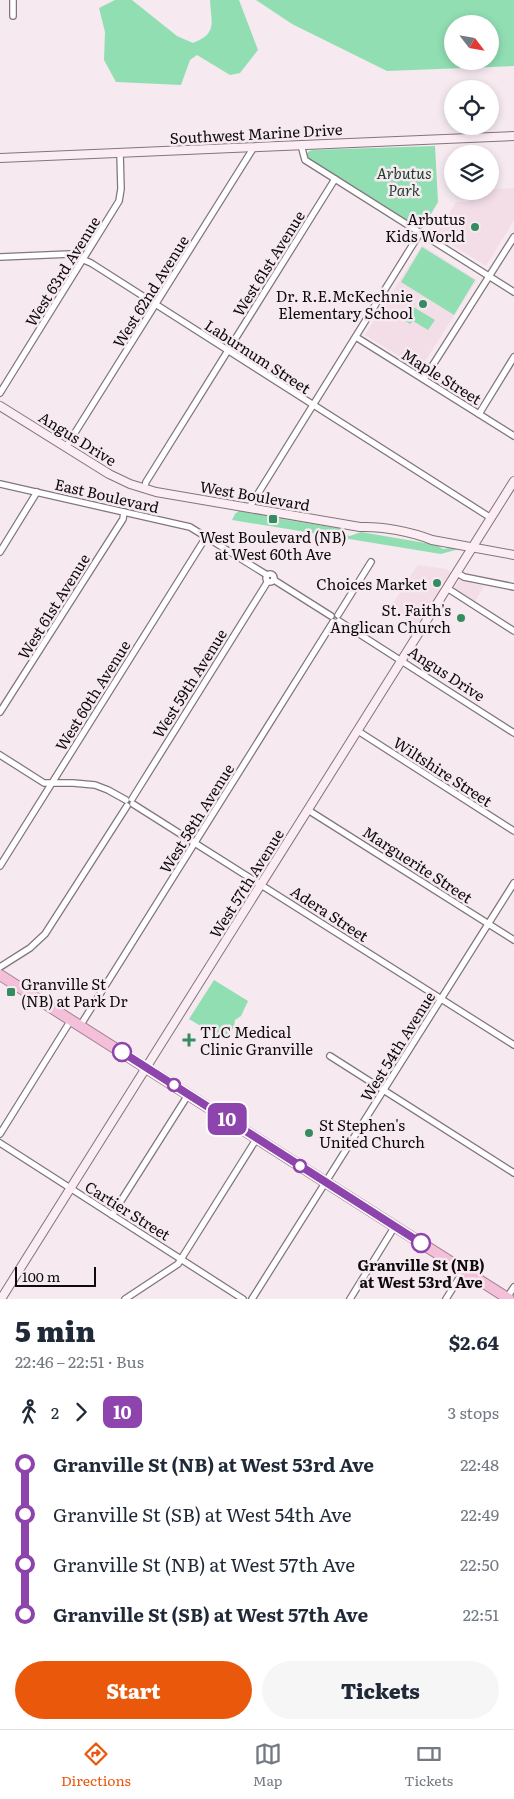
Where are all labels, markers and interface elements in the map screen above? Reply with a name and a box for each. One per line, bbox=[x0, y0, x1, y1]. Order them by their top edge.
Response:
north arrow bbox=[444, 15, 499, 70]
map controls bbox=[444, 15, 499, 200]
button: locate bbox=[444, 80, 499, 135]
street label: Southwest Marine Drive bbox=[169, 117, 343, 149]
button: layers bbox=[444, 145, 499, 200]
park label: Arbutus Park bbox=[376, 161, 432, 201]
street label: West 61st Avenue bbox=[226, 206, 310, 320]
place label: Arbutus Kids World bbox=[385, 207, 465, 247]
street label: West 63rd Avenue bbox=[19, 211, 105, 331]
marker: Arbutus Kids World bbox=[469, 221, 481, 233]
street label: West 62nd Avenue bbox=[106, 230, 194, 352]
place label: Dr. R.E.McKechnie Elementary School bbox=[276, 284, 413, 324]
marker: Dr. R.E.McKechnie Elementary School bbox=[417, 298, 429, 310]
street label: Laburnum Street bbox=[200, 313, 316, 399]
street label: Maple Street bbox=[398, 342, 486, 410]
street label: Angus Drive bbox=[35, 405, 121, 471]
street label: East Boulevard bbox=[53, 472, 161, 518]
street label: West Boulevard bbox=[198, 474, 312, 516]
marker: West Boulevard (NB) at West 60th Ave bbox=[267, 513, 279, 525]
place label: West Boulevard (NB) at West 60th Ave bbox=[200, 525, 346, 565]
street label: West 61st Avenue bbox=[11, 549, 95, 663]
place label: Choices Market bbox=[316, 572, 427, 595]
marker: Choices Market bbox=[431, 577, 443, 589]
place label: St. Faith's Anglican Church bbox=[330, 598, 451, 638]
marker: St. Faith's Anglican Church bbox=[455, 612, 467, 624]
street label: West 59th Avenue bbox=[146, 624, 232, 742]
street label: West 60th Avenue bbox=[49, 635, 135, 755]
street label: Angus Drive bbox=[404, 639, 490, 707]
street label: Wiltshire Street bbox=[389, 730, 497, 812]
street label: West 58th Avenue bbox=[153, 758, 239, 877]
street label: Marguerite Street bbox=[359, 820, 477, 908]
street label: West 57th Avenue bbox=[203, 824, 289, 942]
street label: Adera Street bbox=[287, 879, 373, 947]
place label: Granville St (NB) at Park Dr bbox=[21, 972, 128, 1012]
marker: Granville St (NB) at Park Dr bbox=[5, 986, 17, 998]
street label: West 54th Avenue bbox=[354, 986, 440, 1105]
place label: TLC Medical Clinic Granville bbox=[200, 1020, 313, 1060]
marker: TLC Medical Clinic Granville bbox=[182, 1033, 196, 1047]
unlabelled marker bbox=[112, 1042, 132, 1062]
unlabelled marker bbox=[167, 1078, 181, 1092]
line badge: 10 bbox=[204, 1103, 250, 1135]
text: 10 bbox=[218, 1105, 236, 1132]
place label: St Stephen's United Church bbox=[319, 1113, 425, 1153]
marker: St Stephen's United Church bbox=[303, 1127, 315, 1139]
unlabelled marker bbox=[293, 1159, 307, 1173]
street label: Cartier Street bbox=[81, 1175, 175, 1245]
marker: Granville St (NB) at West 53rd Ave bbox=[411, 1233, 431, 1253]
place label: Granville St (NB) at West 53rd Ave bbox=[357, 1253, 485, 1293]
scale bar bbox=[15, 1264, 96, 1287]
text: 100 m bbox=[22, 1266, 60, 1286]
text: 5 min bbox=[15, 1309, 96, 1351]
text: $2.64 bbox=[449, 1328, 499, 1356]
text: 22:46 – 22:51 · Bus bbox=[15, 1349, 144, 1373]
icon: walk bbox=[15, 1398, 43, 1426]
icon: forward bbox=[67, 1398, 95, 1426]
text: 10 bbox=[113, 1398, 132, 1425]
text: 2 bbox=[51, 1400, 59, 1424]
text: 3 stops bbox=[448, 1400, 499, 1424]
text: Granville St (NB) at West 53rd Ave bbox=[53, 1450, 374, 1478]
text: 22:48 bbox=[460, 1452, 499, 1476]
text: Granville St (SB) at West 54th Ave bbox=[53, 1500, 352, 1528]
text: 22:49 bbox=[461, 1502, 499, 1526]
text: Granville St (NB) at West 57th Ave bbox=[53, 1550, 355, 1578]
text: 22:50 bbox=[460, 1552, 499, 1576]
text: Granville St (SB) at West 57th Ave bbox=[53, 1600, 368, 1628]
text: 22:51 bbox=[463, 1602, 499, 1626]
button: Start bbox=[15, 1661, 252, 1719]
button: Tickets bbox=[262, 1661, 499, 1719]
tab: Directions bbox=[61, 1740, 131, 1790]
tab: Map bbox=[253, 1740, 282, 1790]
tab: Tickets bbox=[404, 1740, 453, 1790]

